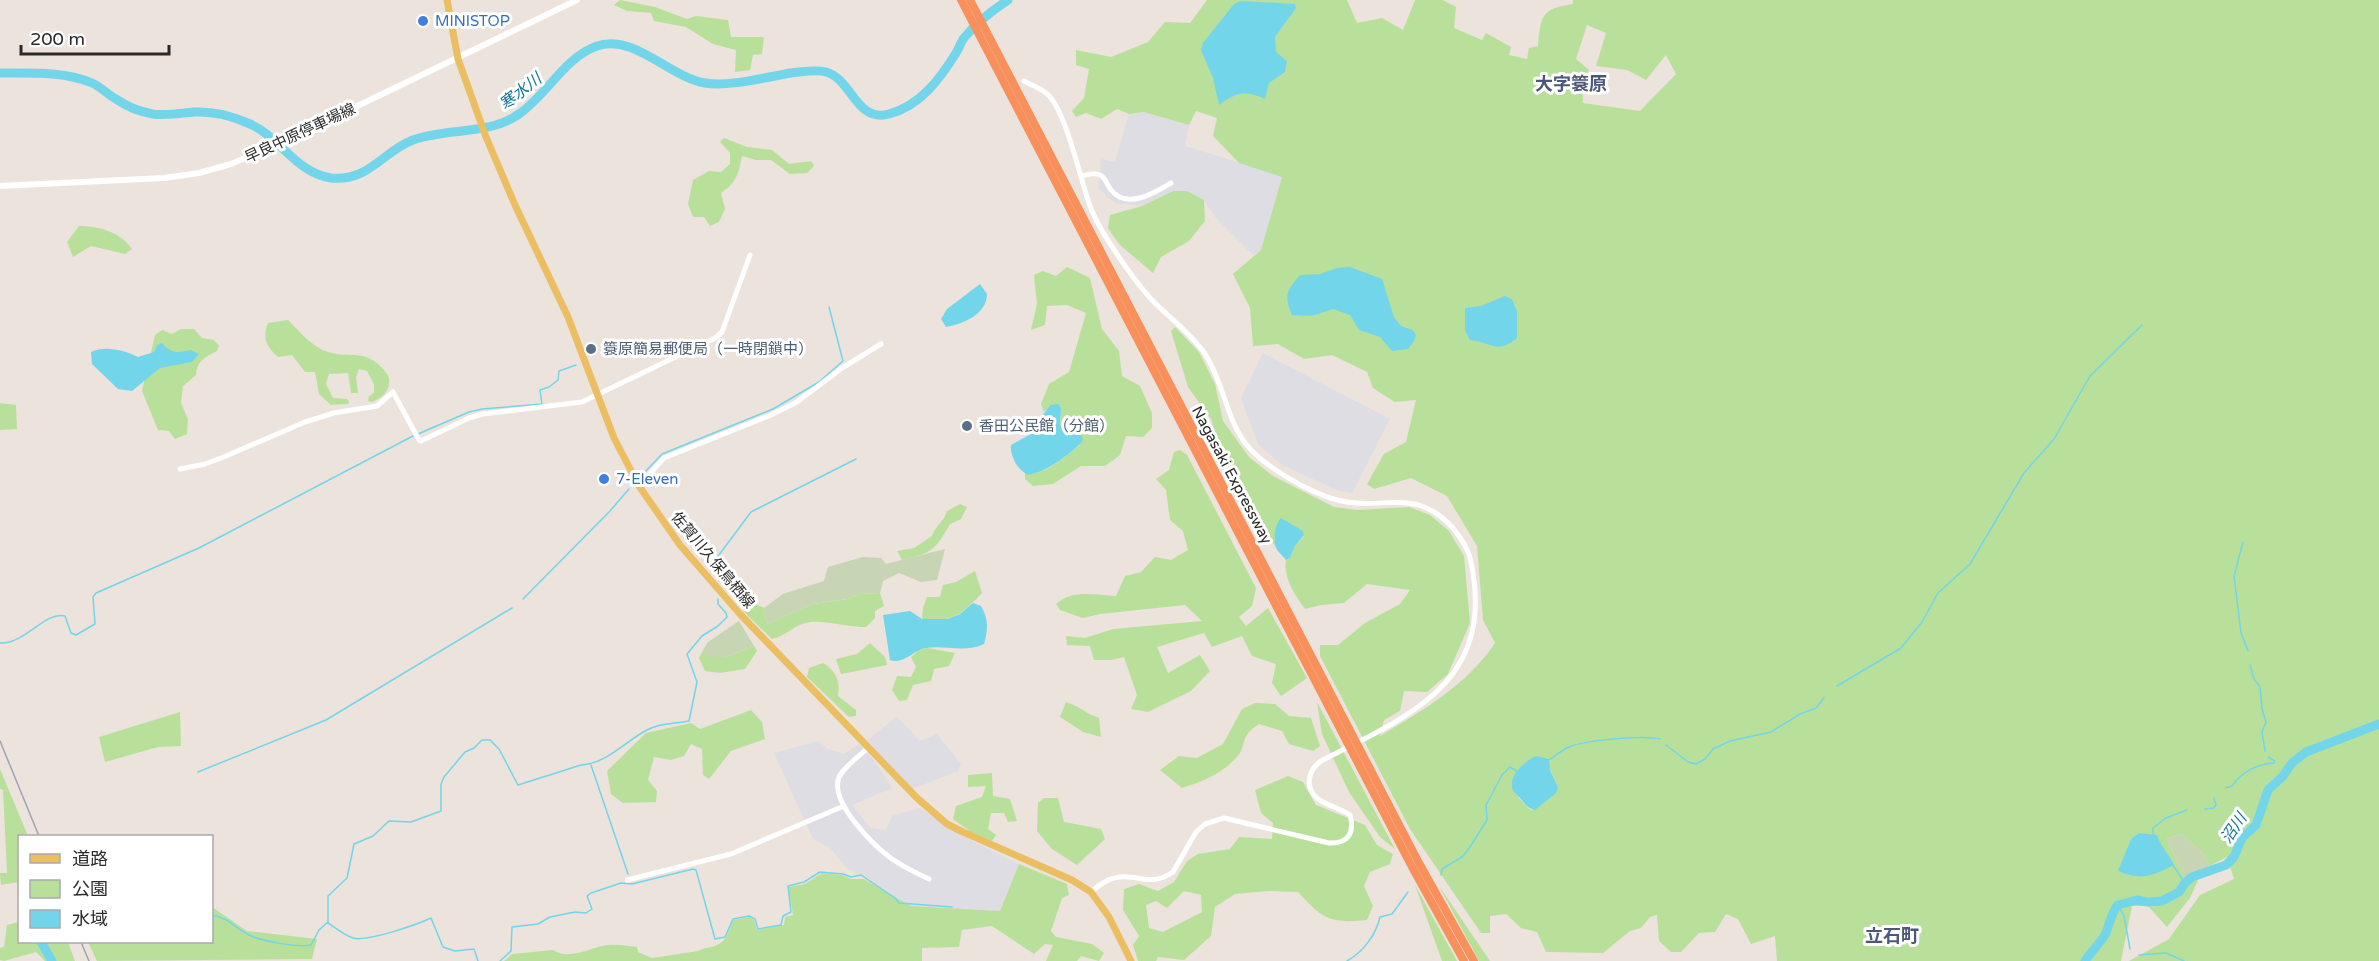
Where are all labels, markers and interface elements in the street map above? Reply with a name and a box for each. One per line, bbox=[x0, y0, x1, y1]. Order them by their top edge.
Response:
place label: MINISTOP bbox=[435, 12, 510, 30]
marker: MINISTOP bbox=[416, 14, 430, 28]
scale bar bbox=[21, 18, 170, 56]
text: 200 m bbox=[30, 28, 85, 50]
water label: 寒水川 bbox=[496, 68, 547, 114]
district label: 大字簑原 bbox=[1535, 73, 1607, 95]
street label: 早良中原停車場線 bbox=[242, 99, 358, 167]
place label: 簑原簡易郵便局（一時閉鎖中） bbox=[603, 340, 813, 358]
marker: 簑原簡易郵便局（一時閉鎖中） bbox=[584, 342, 598, 356]
street label: Nagasaki Expressway bbox=[1188, 403, 1276, 547]
place label: 香田公民館（分館） bbox=[979, 417, 1114, 435]
marker: 香田公民館（分館） bbox=[960, 419, 974, 433]
place label: 7-Eleven bbox=[616, 470, 678, 488]
marker: 7-Eleven bbox=[597, 472, 611, 486]
street label: 佐賀川久保鳥栖線 bbox=[668, 508, 758, 612]
water label: 沼川 bbox=[2217, 808, 2252, 847]
legend bbox=[18, 835, 213, 943]
text: 道路 bbox=[72, 848, 108, 870]
text: 公園 bbox=[72, 878, 108, 900]
text: 水域 bbox=[72, 908, 108, 930]
district label: 立石町 bbox=[1865, 925, 1919, 947]

